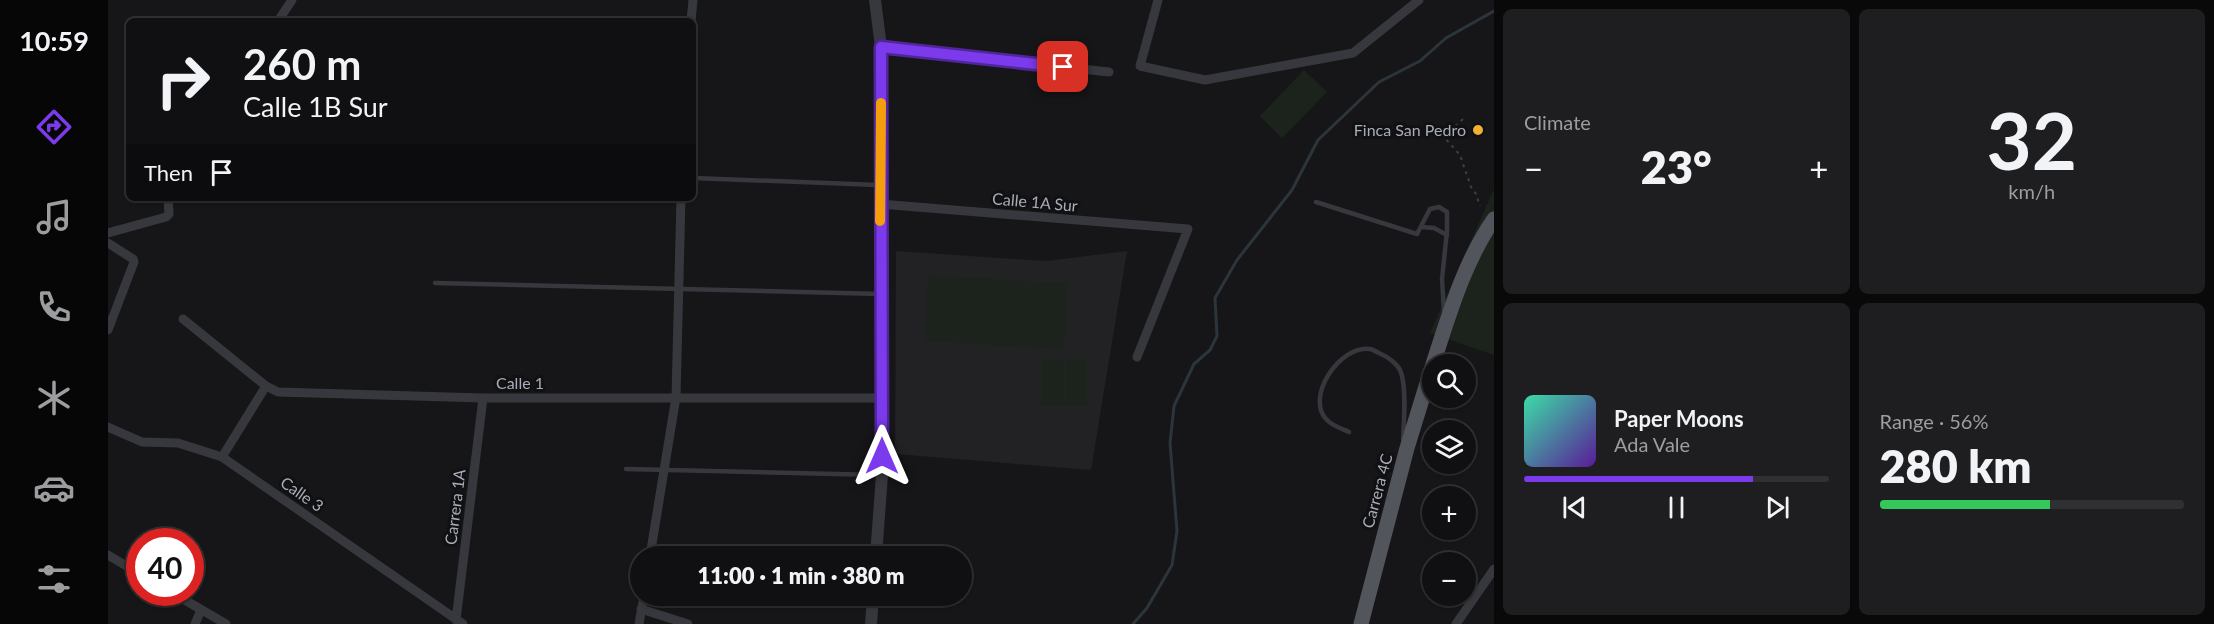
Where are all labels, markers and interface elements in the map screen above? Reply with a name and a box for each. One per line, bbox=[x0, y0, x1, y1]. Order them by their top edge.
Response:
text: 10:59 bbox=[19, 24, 89, 57]
text: 260 m bbox=[243, 39, 361, 89]
pin bbox=[1037, 41, 1088, 92]
icon: right bbox=[144, 42, 222, 120]
icon: arrive bbox=[1046, 50, 1079, 83]
text: Calle 1B Sur bbox=[243, 90, 388, 123]
text: 32 bbox=[1987, 93, 2077, 187]
icon: directions bbox=[33, 106, 75, 148]
text: Climate bbox=[1524, 110, 1591, 134]
place label: Finca San Pedro bbox=[1354, 120, 1466, 139]
marker: Finca San Pedro bbox=[1471, 123, 1485, 137]
text: 23° bbox=[1641, 140, 1712, 194]
text: − bbox=[1524, 148, 1543, 188]
text: + bbox=[1809, 148, 1828, 188]
icon: arrive bbox=[205, 156, 238, 189]
text: Then bbox=[144, 159, 193, 186]
text: km/h bbox=[2008, 179, 2055, 203]
street label: Calle 1A Sur bbox=[992, 188, 1079, 215]
icon: music bbox=[33, 196, 75, 238]
icon: phone bbox=[33, 286, 75, 328]
map controls bbox=[1422, 354, 1476, 606]
button: search bbox=[1422, 354, 1476, 408]
street label: Calle 1 bbox=[496, 373, 544, 392]
icon: climate bbox=[33, 377, 75, 419]
text: Paper Moons bbox=[1614, 405, 1744, 432]
text: Range · 56% bbox=[1880, 409, 1988, 433]
button: layers bbox=[1422, 420, 1476, 474]
position arrow bbox=[850, 424, 914, 488]
text: Ada Vale bbox=[1614, 432, 1690, 456]
text: 280 km bbox=[1880, 439, 2032, 493]
street label: Carrera 4C bbox=[1357, 451, 1396, 530]
icon: car bbox=[33, 467, 75, 509]
street label: Carrera 1A bbox=[440, 468, 469, 546]
street label: Calle 3 bbox=[277, 472, 327, 515]
button: + bbox=[1422, 486, 1476, 540]
icon: previous bbox=[1558, 491, 1591, 524]
icon: pause bbox=[1660, 491, 1693, 524]
icon: next bbox=[1761, 491, 1794, 524]
speed limit sign: 40 bbox=[126, 528, 204, 606]
button: − bbox=[1422, 552, 1476, 606]
icon: filters bbox=[33, 558, 75, 600]
text: 11:00 · 1 min · 380 m bbox=[698, 562, 904, 589]

